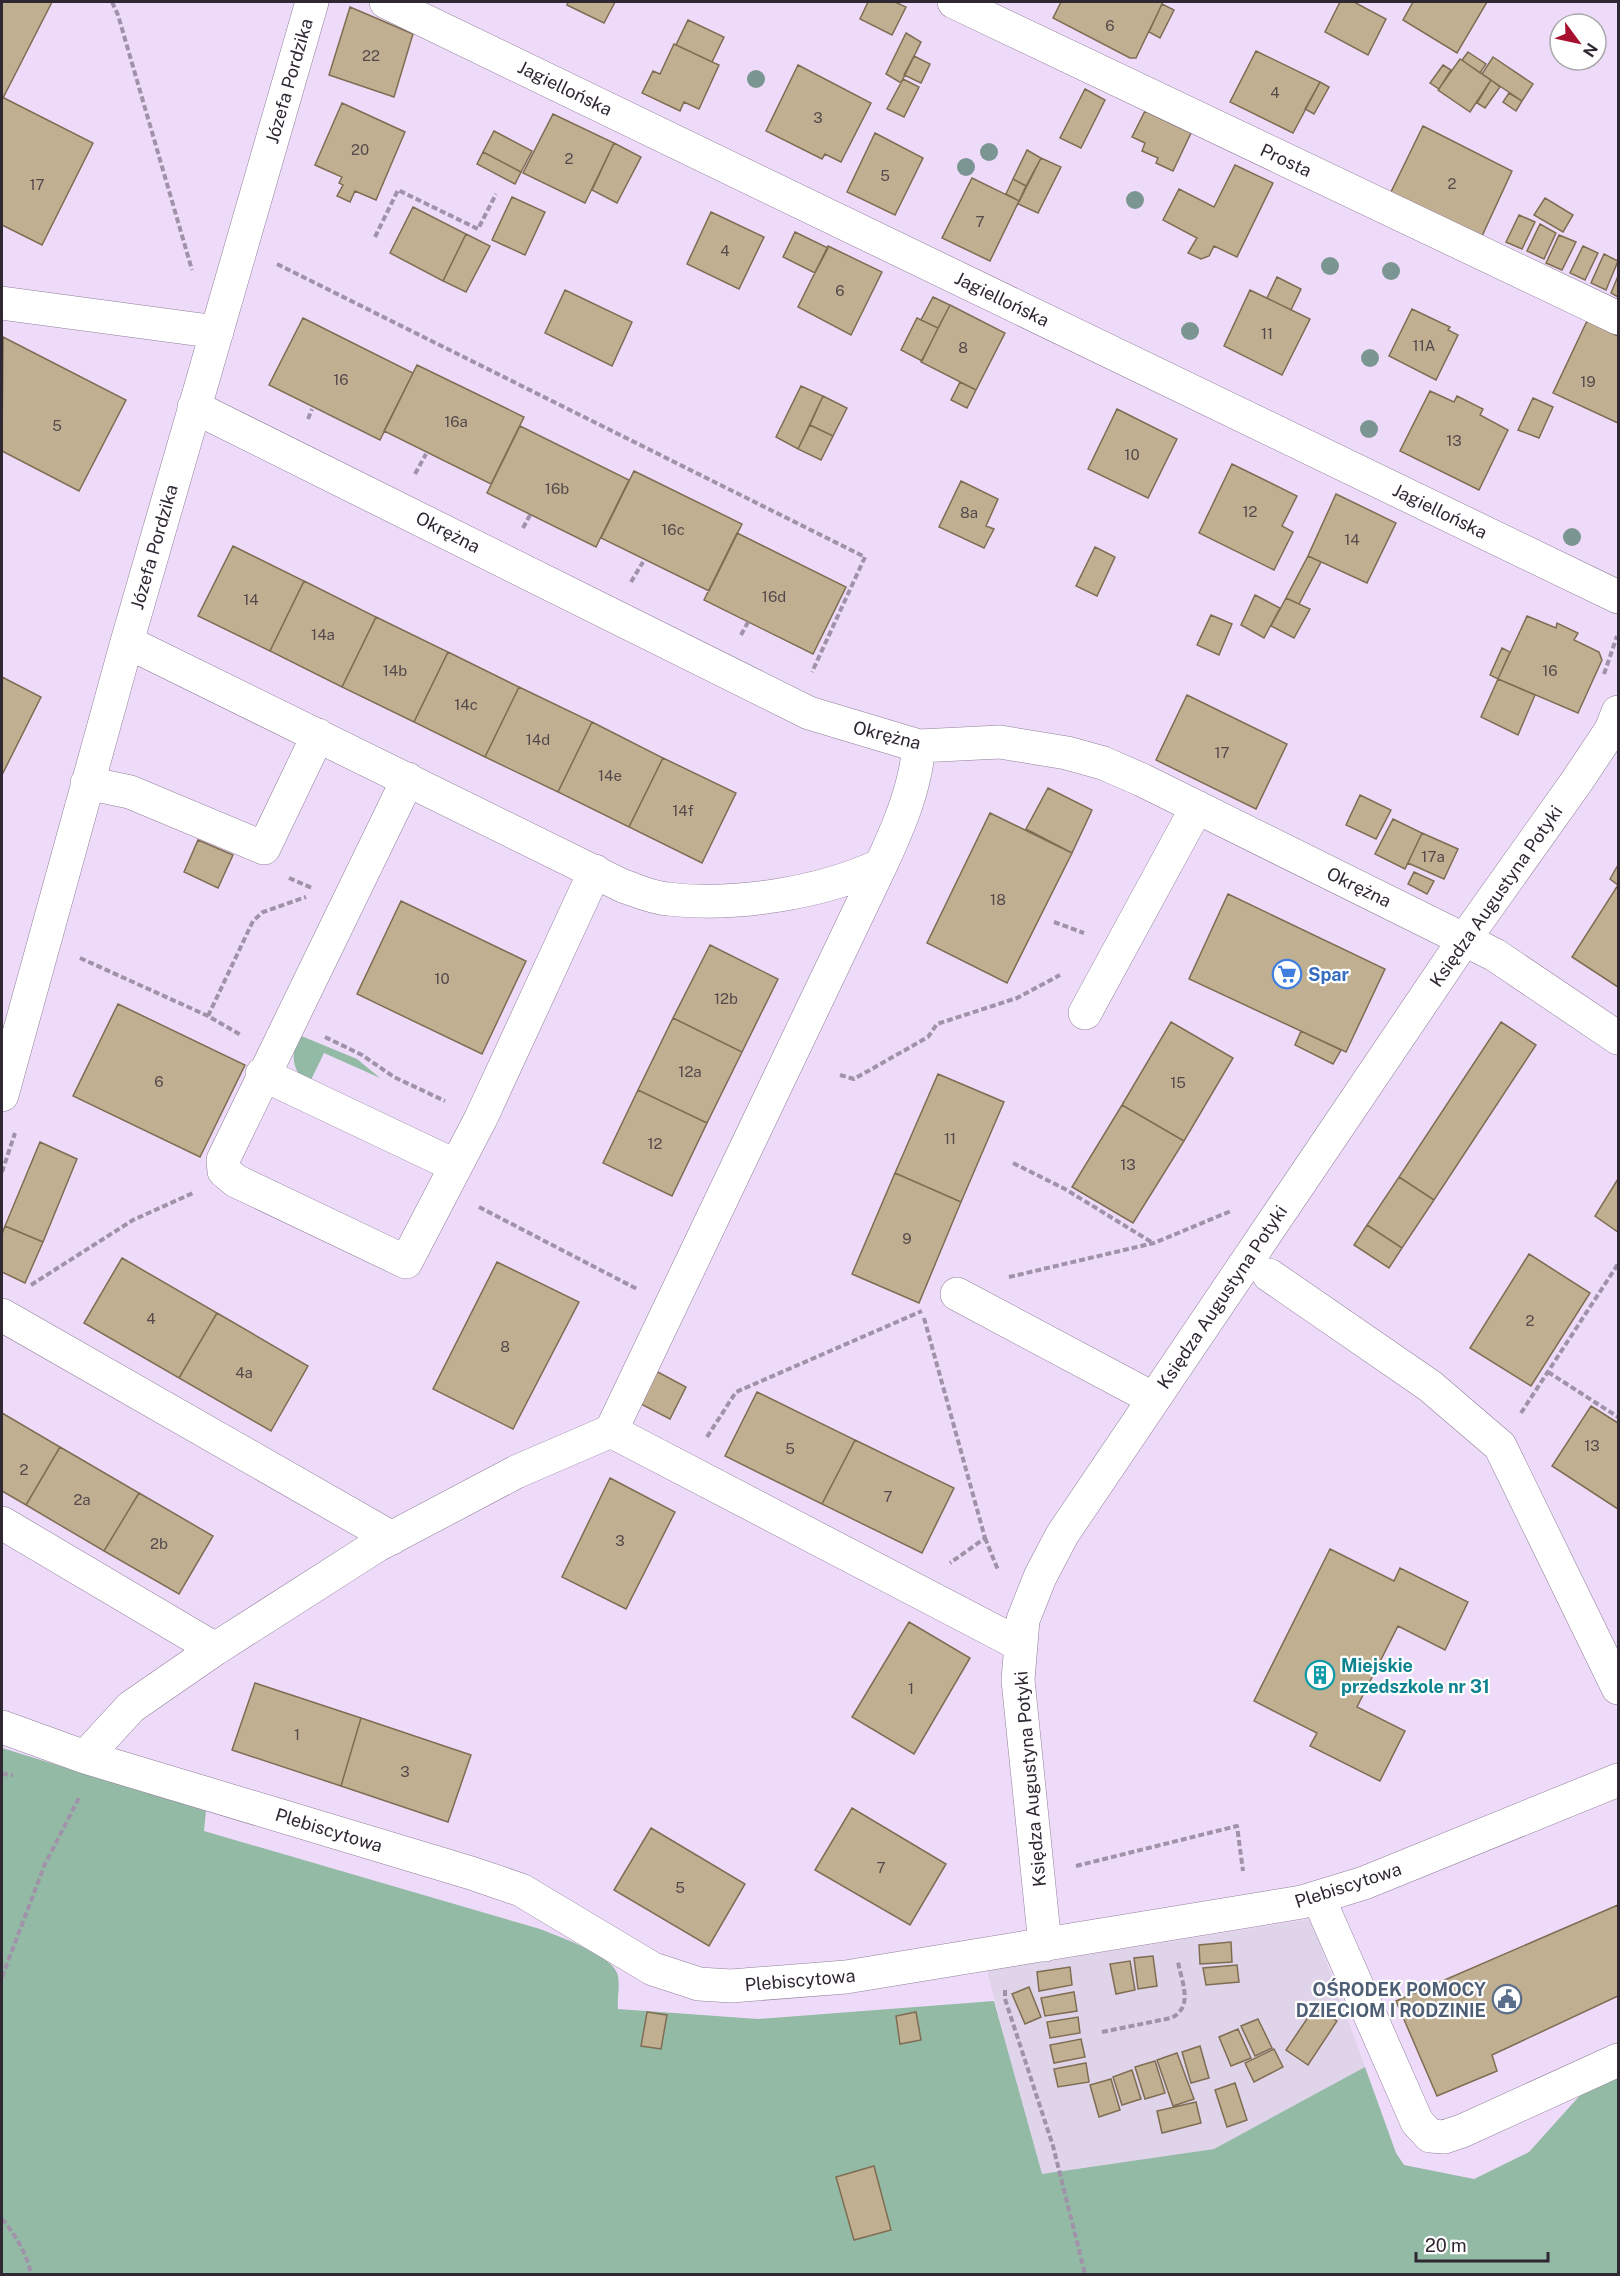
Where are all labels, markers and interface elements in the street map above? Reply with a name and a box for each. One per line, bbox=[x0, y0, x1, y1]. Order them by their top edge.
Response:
north arrow bbox=[1548, 12, 1608, 72]
street label: Józefa Pordzika bbox=[261, 16, 317, 146]
house number: 6 bbox=[1105, 17, 1115, 34]
text: N bbox=[1579, 39, 1602, 60]
house number: 22 bbox=[362, 47, 380, 64]
street label: Jagiellońska bbox=[514, 56, 616, 120]
house number: 4 bbox=[1270, 84, 1280, 101]
house number: 3 bbox=[813, 109, 823, 126]
street label: Prosta bbox=[1257, 139, 1315, 181]
house number: 20 bbox=[351, 141, 369, 158]
house number: 2 bbox=[565, 150, 574, 167]
house number: 5 bbox=[880, 167, 890, 184]
house number: 2 bbox=[1448, 175, 1457, 192]
house number: 17 bbox=[29, 176, 45, 193]
house number: 7 bbox=[975, 213, 985, 230]
house number: 4 bbox=[720, 242, 730, 259]
street label: Jagiellońska bbox=[951, 267, 1053, 331]
house number: 6 bbox=[835, 282, 845, 299]
house number: 11 bbox=[1261, 325, 1273, 342]
house number: 11A bbox=[1413, 337, 1436, 354]
house number: 8 bbox=[958, 339, 968, 356]
house number: 16 bbox=[333, 371, 349, 388]
house number: 19 bbox=[1580, 373, 1596, 390]
house number: 16a bbox=[444, 413, 468, 430]
house number: 5 bbox=[52, 417, 62, 434]
house number: 13 bbox=[1446, 432, 1462, 449]
house number: 10 bbox=[1124, 446, 1140, 463]
street label: Jagiellońska bbox=[1389, 479, 1491, 543]
house number: 16b bbox=[545, 480, 569, 497]
street label: Józefa Pordzika bbox=[126, 482, 182, 612]
house number: 12 bbox=[1242, 503, 1258, 520]
house number: 8a bbox=[960, 504, 978, 521]
street label: Okrężna bbox=[412, 507, 484, 557]
house number: 16c bbox=[661, 521, 685, 538]
house number: 14 bbox=[1344, 531, 1360, 548]
house number: 16d bbox=[762, 588, 786, 605]
house number: 14 bbox=[243, 591, 259, 608]
house number: 14a bbox=[311, 626, 335, 643]
house number: 14b bbox=[383, 662, 407, 679]
house number: 16 bbox=[1542, 662, 1558, 679]
house number: 14c bbox=[454, 696, 478, 713]
street label: Okrężna bbox=[851, 716, 923, 754]
house number: 14d bbox=[526, 731, 550, 748]
house number: 17 bbox=[1214, 744, 1230, 761]
house number: 14e bbox=[598, 767, 622, 784]
street label: Księdza Augustyna Potyki bbox=[1425, 801, 1567, 991]
house number: 14f bbox=[672, 802, 694, 819]
house number: 17a bbox=[1421, 848, 1445, 865]
street label: Okrężna bbox=[1323, 862, 1395, 912]
house number: 18 bbox=[990, 891, 1006, 908]
supermarket icon: Spar bbox=[1271, 958, 1303, 990]
place label: Spar bbox=[1308, 964, 1350, 985]
house number: 10 bbox=[434, 970, 450, 987]
house number: 12b bbox=[714, 990, 738, 1007]
house number: 12a bbox=[678, 1063, 702, 1080]
house number: 6 bbox=[154, 1073, 164, 1090]
house number: 15 bbox=[1170, 1074, 1186, 1091]
house number: 11 bbox=[944, 1130, 956, 1147]
house number: 12 bbox=[647, 1135, 663, 1152]
house number: 13 bbox=[1120, 1156, 1136, 1173]
street label: Księdza Augustyna Potyki bbox=[1153, 1201, 1291, 1393]
house number: 9 bbox=[902, 1230, 912, 1247]
house number: 4 bbox=[146, 1310, 156, 1327]
house number: 2 bbox=[1526, 1312, 1535, 1329]
house number: 8 bbox=[500, 1338, 510, 1355]
house number: 4a bbox=[235, 1364, 253, 1381]
house number: 13 bbox=[1584, 1437, 1600, 1454]
house number: 5 bbox=[785, 1440, 795, 1457]
house number: 2 bbox=[20, 1461, 29, 1478]
house number: 7 bbox=[883, 1488, 893, 1505]
house number: 2a bbox=[73, 1491, 91, 1508]
house number: 3 bbox=[615, 1532, 625, 1549]
house number: 2b bbox=[150, 1535, 168, 1552]
place label: Miejskie przedszkole nr 31 bbox=[1341, 1655, 1490, 1697]
building icon: Miejskie przedszkole nr 31 bbox=[1304, 1659, 1336, 1691]
street label: Księdza Augustyna Potyki bbox=[1010, 1670, 1050, 1888]
house number: 1 bbox=[908, 1680, 914, 1697]
house number: 1 bbox=[294, 1726, 300, 1743]
house number: 3 bbox=[400, 1763, 410, 1780]
street label: Plebiscytowa bbox=[273, 1804, 385, 1856]
street label: Plebiscytowa bbox=[1292, 1858, 1404, 1912]
house number: 7 bbox=[876, 1859, 886, 1876]
house number: 5 bbox=[675, 1879, 685, 1896]
street label: Plebiscytowa bbox=[744, 1965, 856, 1995]
place label: OŚRODEK POMOCY DZIECIOM I RODZINIE bbox=[1296, 1978, 1486, 2021]
public building icon: OŚRODEK POMOCY DZIECIOM I RODZINIE bbox=[1491, 1983, 1523, 2015]
scale bar bbox=[1416, 2225, 1548, 2263]
text: 20 m bbox=[1425, 2235, 1467, 2256]

